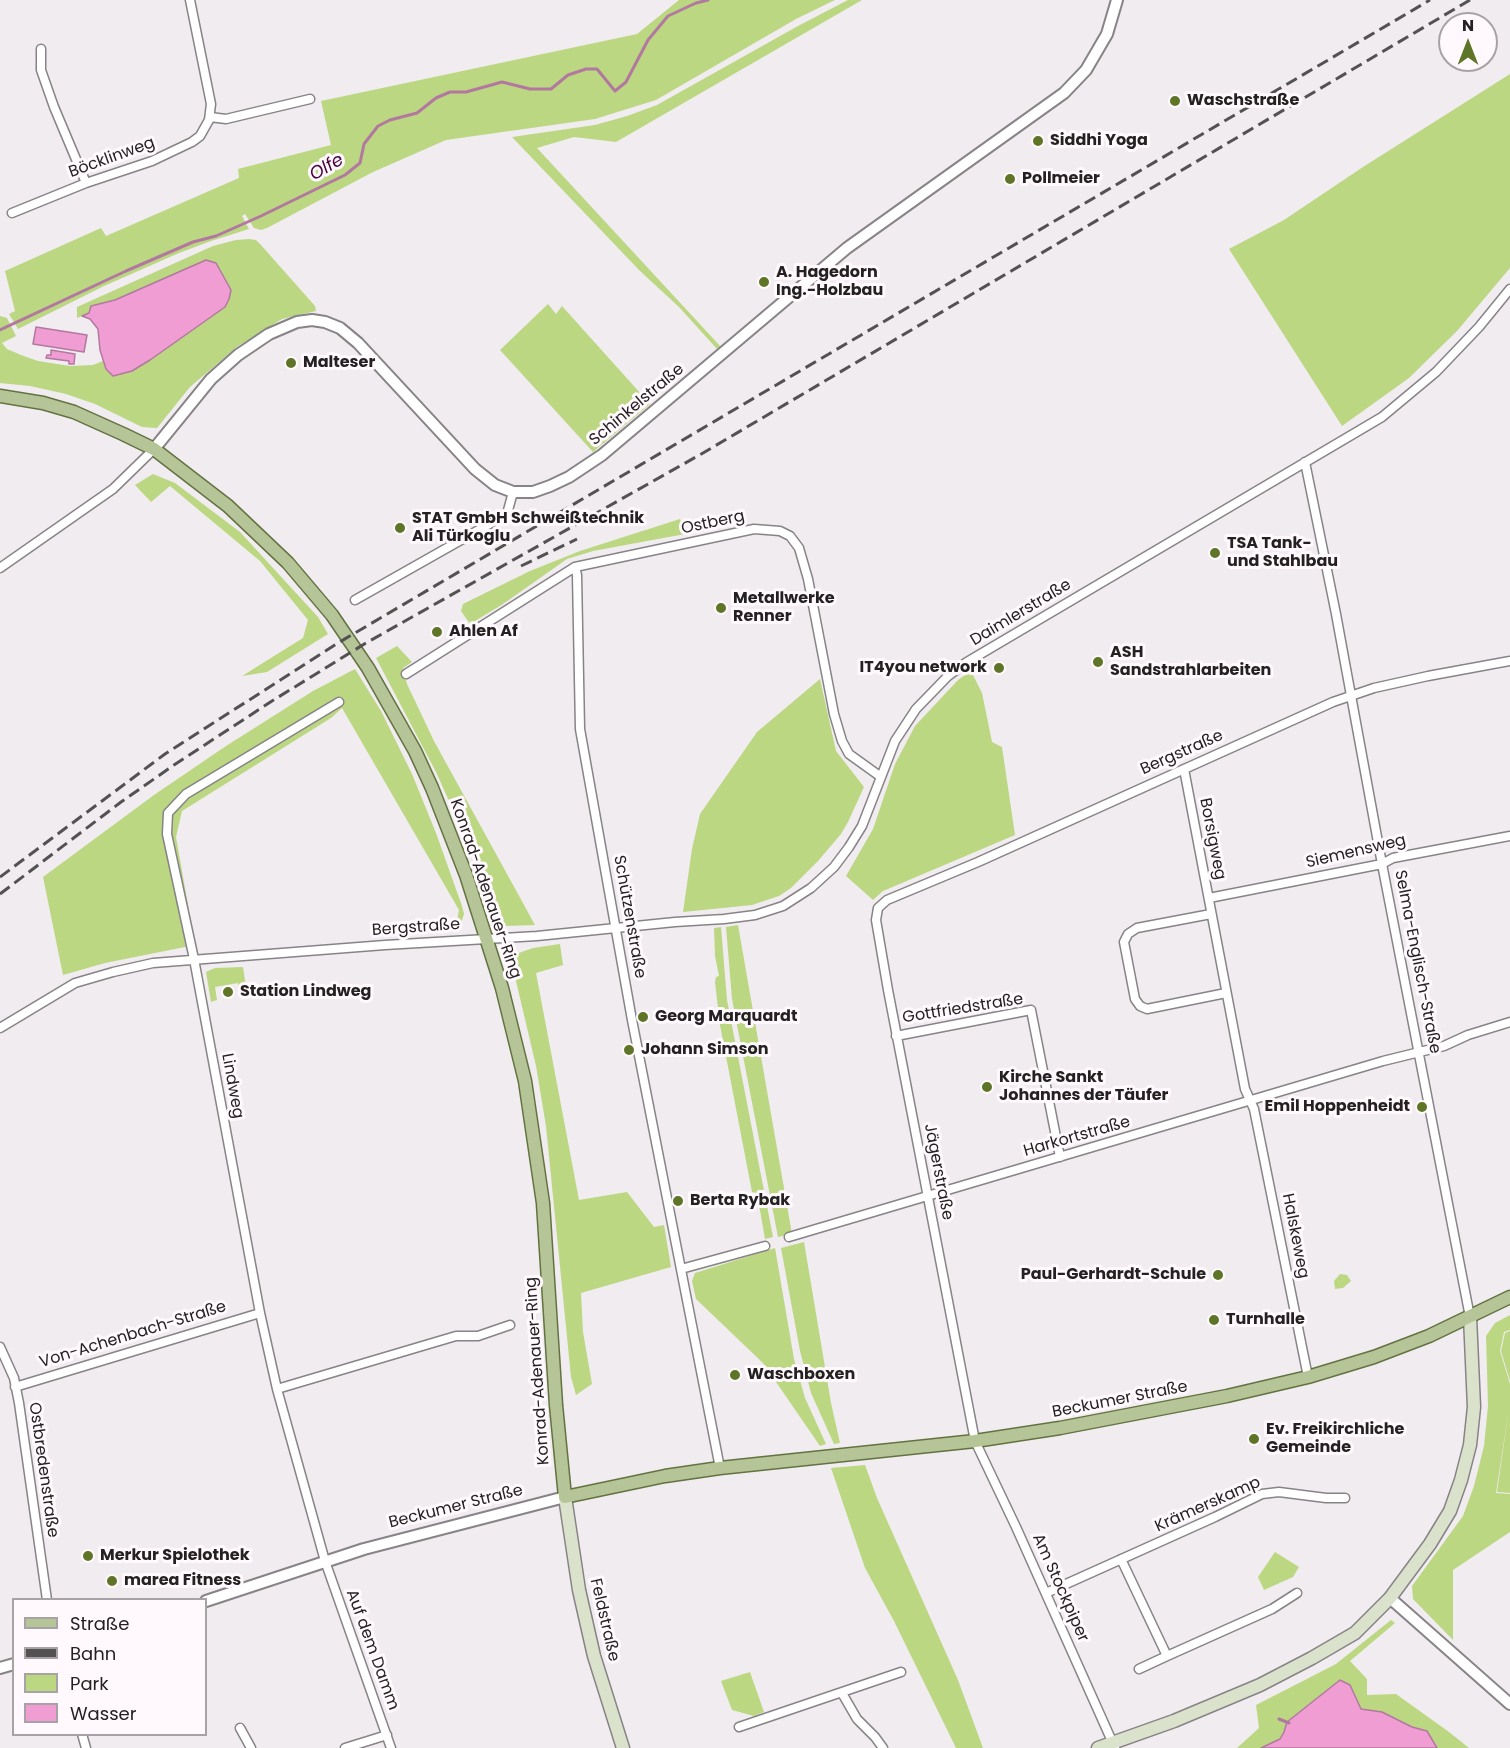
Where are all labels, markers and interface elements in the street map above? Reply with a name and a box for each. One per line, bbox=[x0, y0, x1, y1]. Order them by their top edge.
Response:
north arrow bbox=[1438, 12, 1498, 72]
text: N bbox=[1462, 14, 1474, 37]
place label: Waschstraße bbox=[1187, 91, 1299, 111]
marker: Waschstraße bbox=[1168, 94, 1182, 108]
place label: Siddhi Yoga bbox=[1050, 131, 1148, 151]
street label: Böcklinweg bbox=[66, 134, 158, 182]
marker: Siddhi Yoga bbox=[1031, 134, 1045, 148]
water label: Olfe bbox=[306, 150, 348, 186]
place label: Pollmeier bbox=[1022, 169, 1100, 189]
marker: Pollmeier bbox=[1003, 172, 1017, 186]
place label: A. Hagedorn Ing.-Holzbau bbox=[776, 263, 883, 301]
marker: A. Hagedorn Ing.-Holzbau bbox=[757, 275, 771, 289]
place label: Malteser bbox=[303, 353, 375, 373]
marker: Malteser bbox=[284, 356, 298, 370]
street label: Schinkelstraße bbox=[586, 360, 688, 450]
street label: Ostberg bbox=[680, 507, 746, 539]
place label: STAT GmbH Schweißtechnik Ali Türkoglu bbox=[412, 509, 644, 547]
marker: STAT GmbH Schweißtechnik Ali Türkoglu bbox=[393, 521, 407, 535]
place label: TSA Tank- und Stahlbau bbox=[1227, 534, 1338, 572]
marker: TSA Tank- und Stahlbau bbox=[1208, 546, 1222, 560]
street label: Daimlerstraße bbox=[967, 575, 1075, 651]
place label: Metallwerke Renner bbox=[733, 589, 835, 627]
marker: Metallwerke Renner bbox=[714, 601, 728, 615]
place label: Ahlen Af bbox=[449, 622, 518, 642]
marker: Ahlen Af bbox=[430, 625, 444, 639]
place label: ASH Sandstrahlarbeiten bbox=[1110, 643, 1271, 681]
marker: ASH Sandstrahlarbeiten bbox=[1091, 655, 1105, 669]
place label: IT4you network bbox=[860, 658, 987, 678]
marker: IT4you network bbox=[992, 661, 1006, 675]
street label: Bergstraße bbox=[1138, 726, 1226, 780]
street label: Borsigweg bbox=[1195, 796, 1229, 882]
street label: Konrad-Adenauer-Ring bbox=[445, 797, 525, 981]
street label: Siemensweg bbox=[1304, 831, 1408, 873]
street label: Schützenstraße bbox=[609, 854, 649, 980]
street label: Selma-Englisch-Straße bbox=[1390, 869, 1444, 1055]
street label: Bergstraße bbox=[371, 915, 461, 941]
place label: Station Lindweg bbox=[240, 982, 371, 1002]
marker: Station Lindweg bbox=[221, 985, 235, 999]
street label: Gottfriedstraße bbox=[901, 990, 1025, 1028]
place label: Georg Marquardt bbox=[655, 1007, 797, 1027]
marker: Georg Marquardt bbox=[636, 1010, 650, 1024]
place label: Johann Simson bbox=[641, 1040, 768, 1060]
marker: Johann Simson bbox=[622, 1043, 636, 1057]
street label: Lindweg bbox=[217, 1052, 247, 1120]
place label: Kirche Sankt Johannes der Täufer bbox=[999, 1068, 1168, 1106]
marker: Kirche Sankt Johannes der Täufer bbox=[980, 1080, 994, 1094]
place label: Emil Hoppenheidt bbox=[1265, 1097, 1410, 1117]
marker: Emil Hoppenheidt bbox=[1415, 1100, 1429, 1114]
street label: Harkortstraße bbox=[1022, 1113, 1132, 1161]
street label: Jägerstraße bbox=[919, 1122, 957, 1222]
place label: Berta Rybak bbox=[690, 1191, 790, 1211]
street label: Halskeweg bbox=[1277, 1192, 1313, 1280]
marker: Berta Rybak bbox=[671, 1194, 685, 1208]
place label: Paul-Gerhardt-Schule bbox=[1021, 1265, 1206, 1285]
marker: Paul-Gerhardt-Schule bbox=[1211, 1268, 1225, 1282]
street label: Konrad-Adenauer-Ring bbox=[522, 1276, 554, 1466]
street label: Von-Achenbach-Straße bbox=[37, 1297, 229, 1373]
place label: Turnhalle bbox=[1226, 1310, 1305, 1330]
marker: Turnhalle bbox=[1207, 1313, 1221, 1327]
place label: Waschboxen bbox=[747, 1365, 855, 1385]
marker: Waschboxen bbox=[728, 1368, 742, 1382]
street label: Beckumer Straße bbox=[1051, 1377, 1189, 1423]
street label: Ostbredenstraße bbox=[24, 1401, 62, 1539]
place label: Ev. Freikirchliche Gemeinde bbox=[1266, 1420, 1404, 1458]
marker: Ev. Freikirchliche Gemeinde bbox=[1247, 1432, 1261, 1446]
street label: Krämerskamp bbox=[1152, 1473, 1264, 1537]
street label: Beckumer Straße bbox=[387, 1481, 525, 1533]
street label: Am Stockpiper bbox=[1028, 1531, 1092, 1645]
place label: Merkur Spielothek bbox=[100, 1546, 250, 1566]
marker: Merkur Spielothek bbox=[81, 1549, 95, 1563]
place label: marea Fitness bbox=[124, 1571, 241, 1591]
marker: marea Fitness bbox=[105, 1574, 119, 1588]
street label: Feldstraße bbox=[585, 1577, 623, 1663]
street label: Auf dem Damm bbox=[341, 1587, 403, 1713]
legend bbox=[12, 1598, 207, 1736]
text: Straße bbox=[70, 1611, 129, 1636]
text: Bahn bbox=[70, 1641, 116, 1666]
text: Park bbox=[70, 1671, 109, 1696]
text: Wasser bbox=[70, 1701, 136, 1726]

